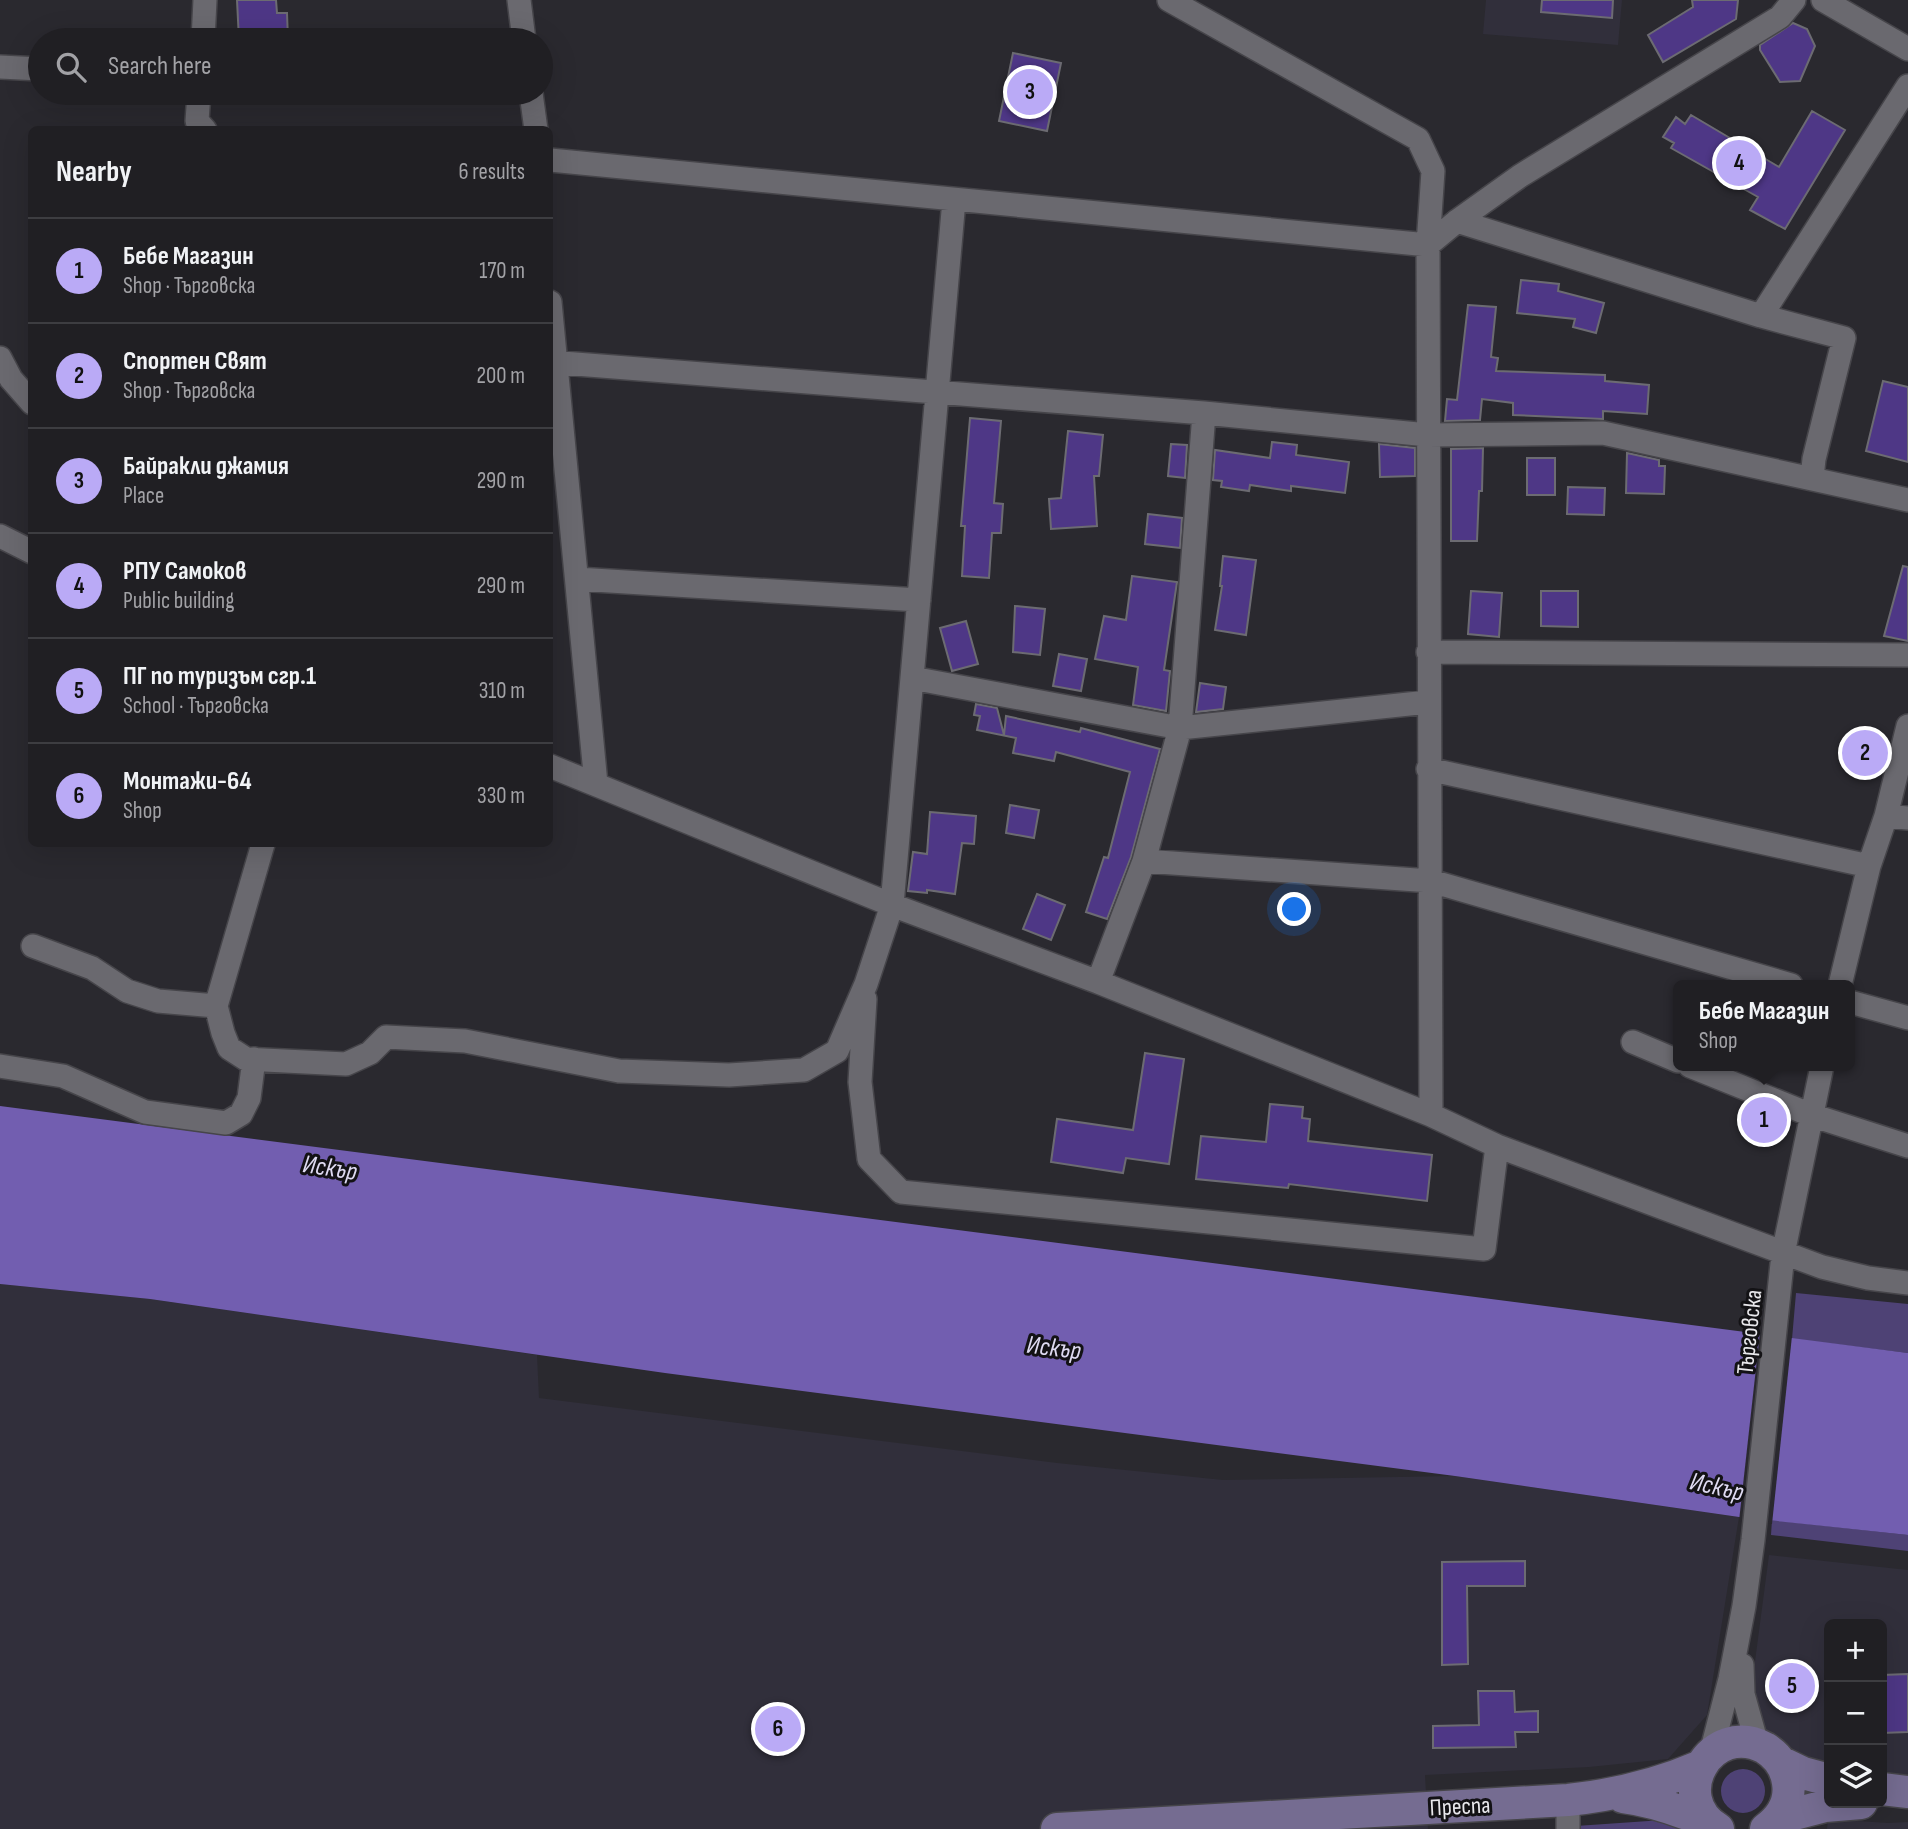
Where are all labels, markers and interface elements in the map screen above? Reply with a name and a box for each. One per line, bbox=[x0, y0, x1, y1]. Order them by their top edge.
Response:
search box bbox=[28, 28, 553, 105]
icon: search bbox=[52, 48, 90, 86]
text: Search here bbox=[108, 51, 211, 82]
pin: 3 bbox=[1007, 66, 1053, 118]
pin: 4 bbox=[1716, 137, 1762, 189]
text: Nearby bbox=[56, 154, 132, 190]
text: 6 results bbox=[459, 158, 525, 186]
text: Бебе Магазин bbox=[123, 241, 254, 272]
text: 1 bbox=[74, 257, 84, 285]
text: 170 m bbox=[479, 257, 525, 285]
text: Shop · Търговска bbox=[123, 272, 255, 300]
text: Спортен Свят bbox=[123, 346, 267, 377]
text: 2 bbox=[74, 362, 84, 390]
text: 200 m bbox=[477, 362, 525, 390]
text: Shop · Търговска bbox=[123, 377, 255, 405]
text: Байракли джамия bbox=[123, 451, 289, 482]
text: 3 bbox=[74, 467, 84, 495]
text: 290 m bbox=[477, 467, 525, 495]
text: Place bbox=[123, 482, 164, 510]
text: РПУ Самоков bbox=[123, 556, 247, 587]
text: 4 bbox=[74, 572, 84, 600]
text: 290 m bbox=[477, 572, 525, 600]
text: Public building bbox=[123, 587, 234, 615]
text: ПГ по туризъм сгр.1 bbox=[123, 661, 316, 692]
text: 5 bbox=[74, 677, 84, 705]
text: 310 m bbox=[479, 677, 525, 705]
text: School · Търговска bbox=[123, 692, 269, 720]
pin: 2 bbox=[1842, 727, 1888, 779]
text: Монтажи-64 bbox=[123, 766, 252, 797]
text: 6 bbox=[74, 782, 84, 810]
text: 330 m bbox=[477, 782, 525, 810]
text: Shop bbox=[123, 797, 162, 825]
your location bbox=[1277, 892, 1311, 926]
popup bbox=[1673, 980, 1855, 1071]
text: Бебе Магазин bbox=[1699, 996, 1829, 1027]
text: Shop bbox=[1699, 1027, 1738, 1055]
pin: 1 bbox=[1741, 1094, 1787, 1146]
water label: Искър bbox=[300, 1149, 360, 1188]
street label: Търговска bbox=[1731, 1288, 1768, 1376]
water label: Искър bbox=[1025, 1330, 1083, 1367]
water label: Искър bbox=[1687, 1466, 1747, 1509]
map controls bbox=[1824, 1619, 1887, 1808]
button: + bbox=[1824, 1619, 1887, 1682]
pin: 5 bbox=[1769, 1660, 1815, 1712]
button: − bbox=[1824, 1682, 1887, 1745]
pin: 6 bbox=[755, 1703, 801, 1755]
button: layers bbox=[1824, 1745, 1887, 1808]
street label: Преспа bbox=[1429, 1790, 1491, 1823]

